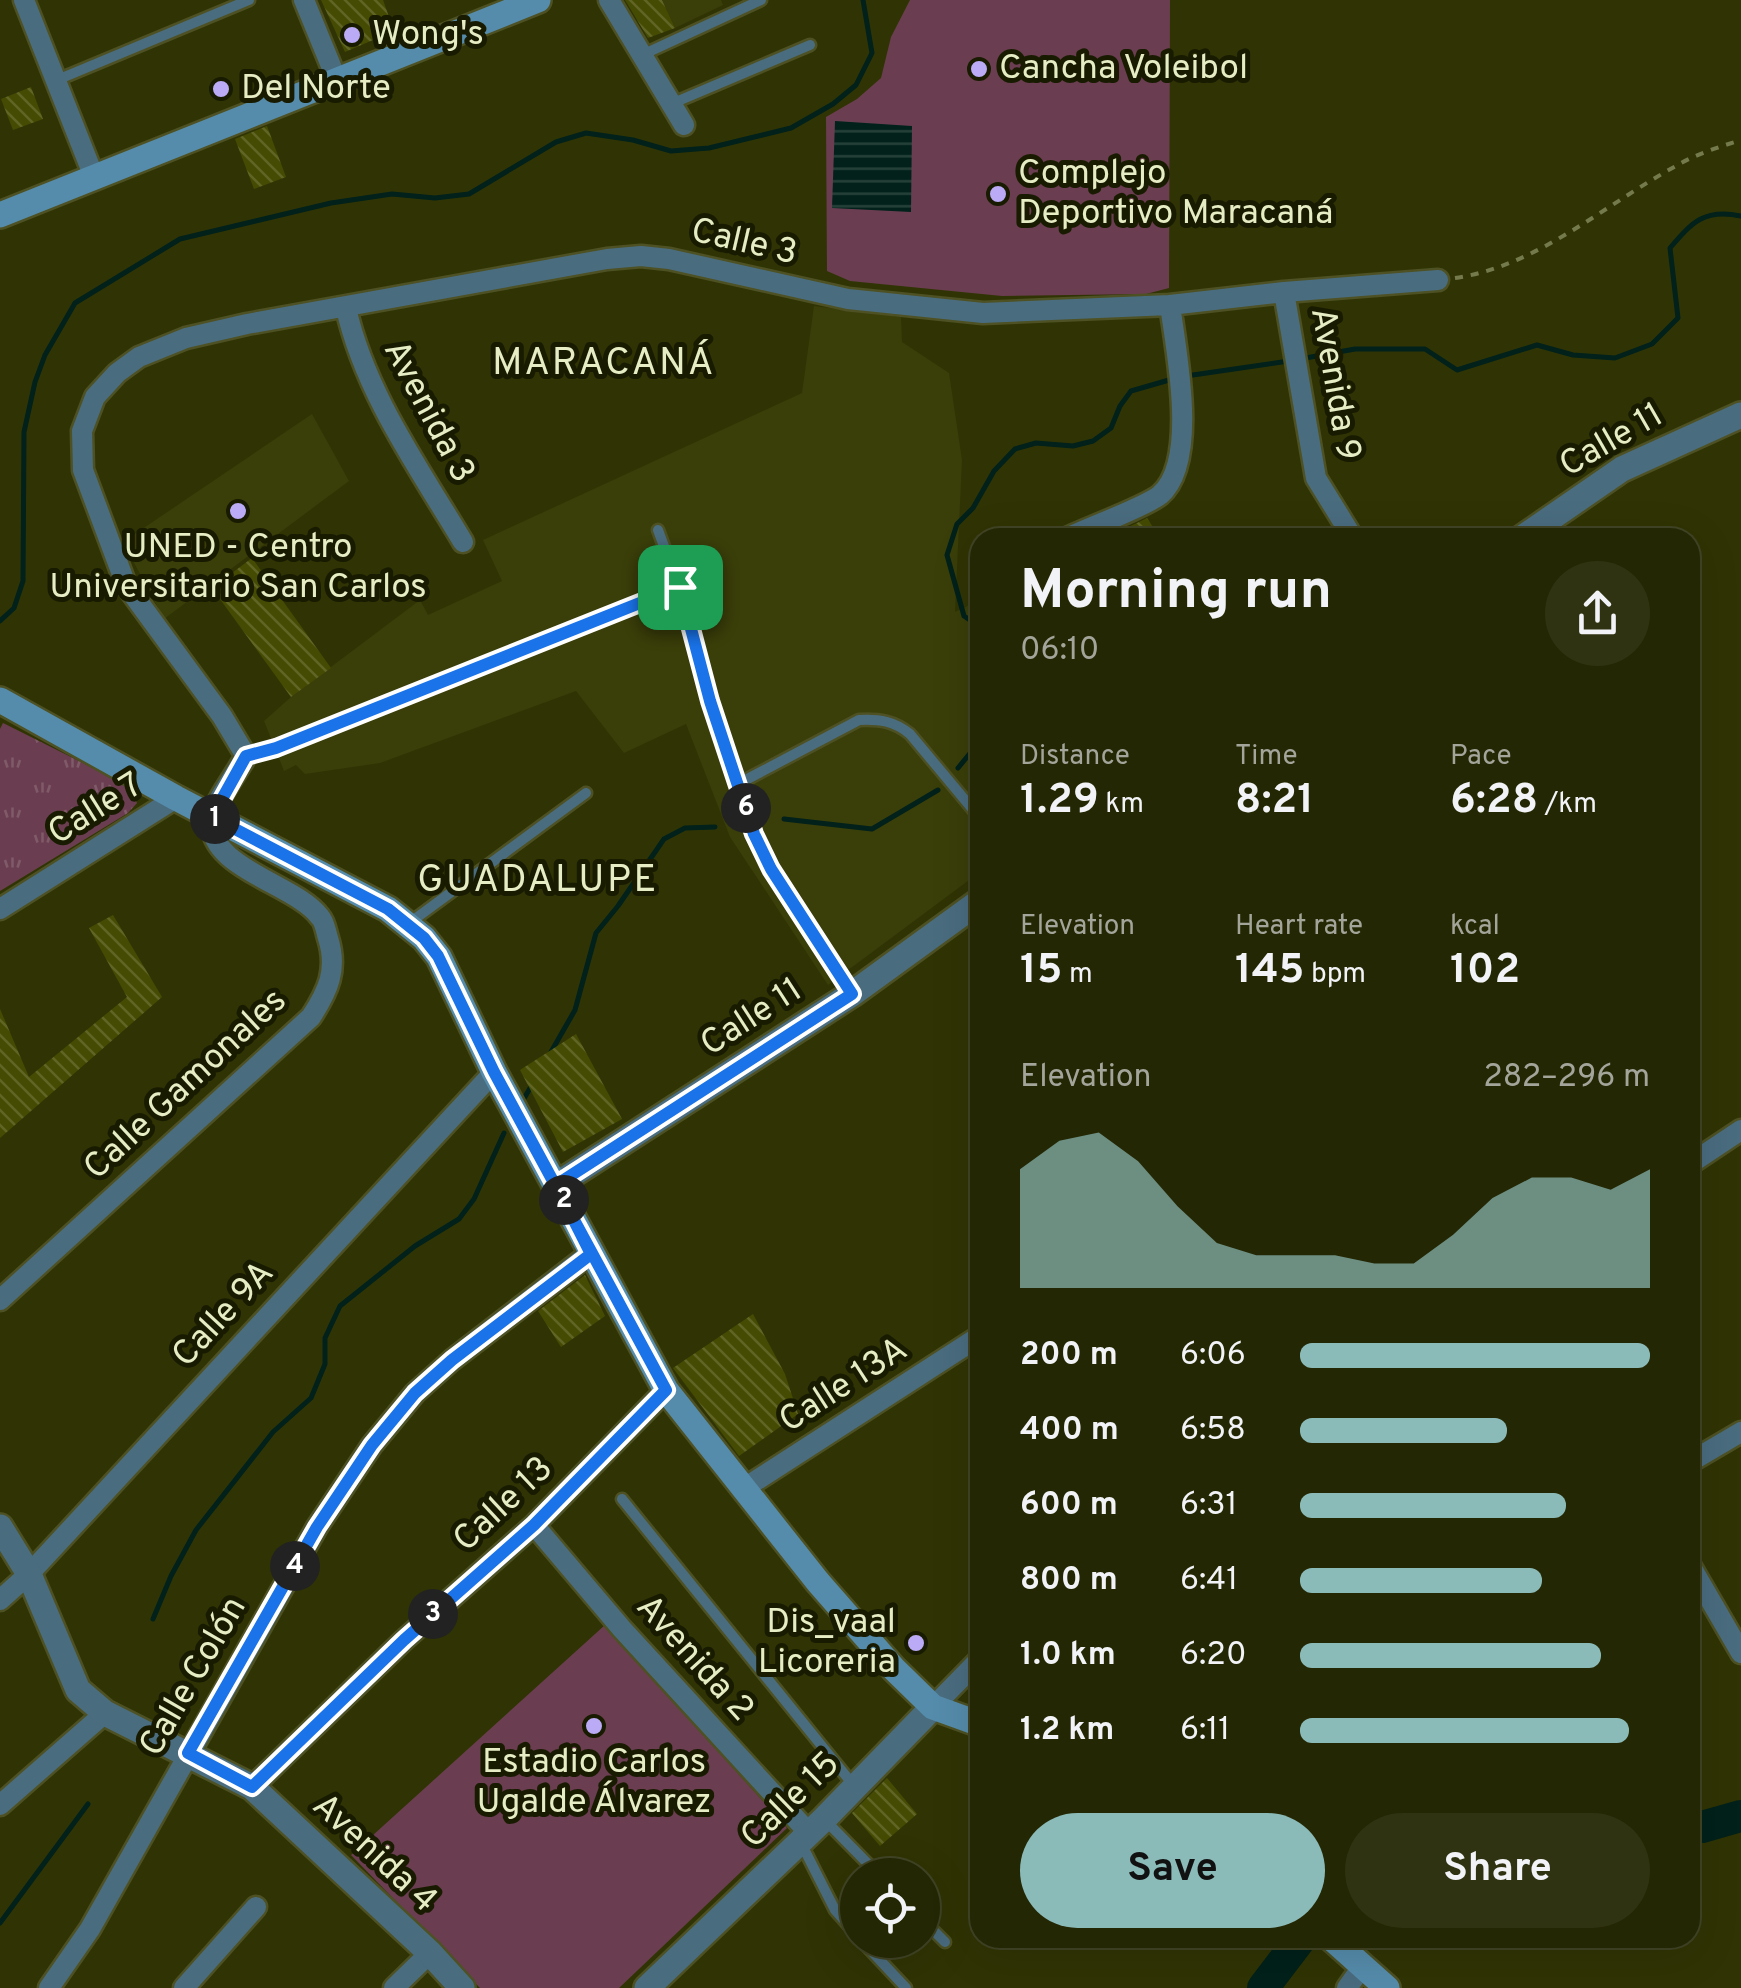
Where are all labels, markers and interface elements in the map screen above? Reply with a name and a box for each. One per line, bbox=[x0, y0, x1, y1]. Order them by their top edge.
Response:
place label: Wong's bbox=[372, 13, 484, 57]
marker: Wong's bbox=[341, 24, 363, 46]
place label: Cancha Voleibol bbox=[999, 47, 1248, 91]
marker: Cancha Voleibol bbox=[968, 58, 990, 80]
place label: Del Norte bbox=[241, 67, 391, 111]
marker: Del Norte bbox=[210, 78, 232, 100]
place label: Complejo Deportivo Maracaná bbox=[1018, 152, 1333, 236]
marker: Complejo Deportivo Maracaná bbox=[987, 183, 1009, 205]
street label: Calle 3 bbox=[687, 209, 801, 277]
street label: Avenida 9 bbox=[1299, 304, 1369, 464]
street label: Avenida 3 bbox=[372, 333, 484, 491]
district label: MARACANÁ bbox=[492, 339, 716, 389]
street label: Calle 11 bbox=[1552, 394, 1672, 488]
marker: UNED - Centro Universitario San Carlos bbox=[227, 500, 249, 522]
place label: UNED - Centro Universitario San Carlos bbox=[49, 526, 427, 610]
pin bbox=[638, 545, 723, 630]
text: Morning run bbox=[1020, 558, 1332, 628]
icon: arrive bbox=[653, 560, 708, 615]
button: share bbox=[1545, 561, 1650, 666]
text: 06:10 bbox=[1020, 631, 1099, 671]
text: Distance bbox=[1020, 739, 1130, 775]
text: Time bbox=[1235, 739, 1298, 775]
text: Pace bbox=[1450, 739, 1512, 775]
street label: Calle 7 bbox=[41, 764, 151, 856]
text: 1.29 bbox=[1020, 775, 1099, 828]
text: 8:21 bbox=[1235, 775, 1314, 828]
text: 6:28 bbox=[1450, 775, 1538, 828]
pin: 6 bbox=[721, 783, 771, 833]
text: km bbox=[1099, 787, 1144, 823]
text: /km bbox=[1538, 787, 1597, 823]
text: 6 bbox=[737, 790, 755, 826]
pin: 1 bbox=[190, 794, 240, 844]
text: 1 bbox=[209, 801, 221, 837]
district label: GUADALUPE bbox=[417, 857, 659, 906]
text: Elevation bbox=[1020, 909, 1135, 945]
text: Heart rate bbox=[1235, 909, 1363, 945]
text: kcal bbox=[1450, 909, 1500, 945]
text: 15 bbox=[1020, 945, 1062, 998]
text: 145 bbox=[1235, 945, 1305, 998]
text: 102 bbox=[1450, 945, 1520, 998]
text: m bbox=[1062, 957, 1093, 993]
text: bpm bbox=[1305, 957, 1366, 993]
street label: Calle 11 bbox=[693, 969, 811, 1067]
street label: Calle Gamonales bbox=[75, 980, 297, 1190]
text: Elevation bbox=[1020, 1058, 1152, 1098]
text: 282–296 m bbox=[1483, 1058, 1650, 1098]
pin: 2 bbox=[539, 1175, 589, 1225]
text: 2 bbox=[555, 1182, 573, 1218]
street label: Calle 9A bbox=[164, 1253, 284, 1377]
street label: Calle 13A bbox=[772, 1328, 916, 1444]
text: 200 m bbox=[1020, 1336, 1118, 1376]
text: 6:06 bbox=[1180, 1336, 1246, 1376]
text: 400 m bbox=[1020, 1411, 1119, 1451]
text: 6:58 bbox=[1180, 1411, 1246, 1451]
street label: Calle 13 bbox=[445, 1448, 563, 1562]
text: 600 m bbox=[1020, 1486, 1118, 1526]
text: 6:31 bbox=[1180, 1486, 1237, 1526]
pin: 4 bbox=[270, 1541, 320, 1591]
text: 4 bbox=[286, 1548, 304, 1584]
text: 800 m bbox=[1020, 1561, 1118, 1601]
text: 6:41 bbox=[1180, 1561, 1238, 1601]
street label: Avenida 2 bbox=[626, 1587, 762, 1731]
street label: Calle Colón bbox=[131, 1589, 257, 1765]
pin: 3 bbox=[408, 1589, 458, 1639]
text: 3 bbox=[425, 1596, 441, 1632]
place label: Dis_vaal Licoreria bbox=[758, 1601, 896, 1685]
marker: Dis_vaal Licoreria bbox=[905, 1632, 927, 1654]
text: 1.0 km bbox=[1020, 1636, 1116, 1676]
text: 6:20 bbox=[1180, 1636, 1246, 1676]
text: 1.2 km bbox=[1020, 1711, 1114, 1751]
text: 6:11 bbox=[1180, 1711, 1230, 1751]
marker: Estadio Carlos Ugalde Álvarez bbox=[583, 1715, 605, 1737]
place label: Estadio Carlos Ugalde Álvarez bbox=[477, 1741, 711, 1825]
street label: Calle 15 bbox=[732, 1743, 850, 1859]
street label: Avenida 4 bbox=[302, 1785, 446, 1923]
button: Save bbox=[1020, 1813, 1325, 1928]
button: Share bbox=[1345, 1813, 1650, 1928]
map controls bbox=[840, 1858, 940, 1958]
button: locate bbox=[840, 1858, 940, 1958]

